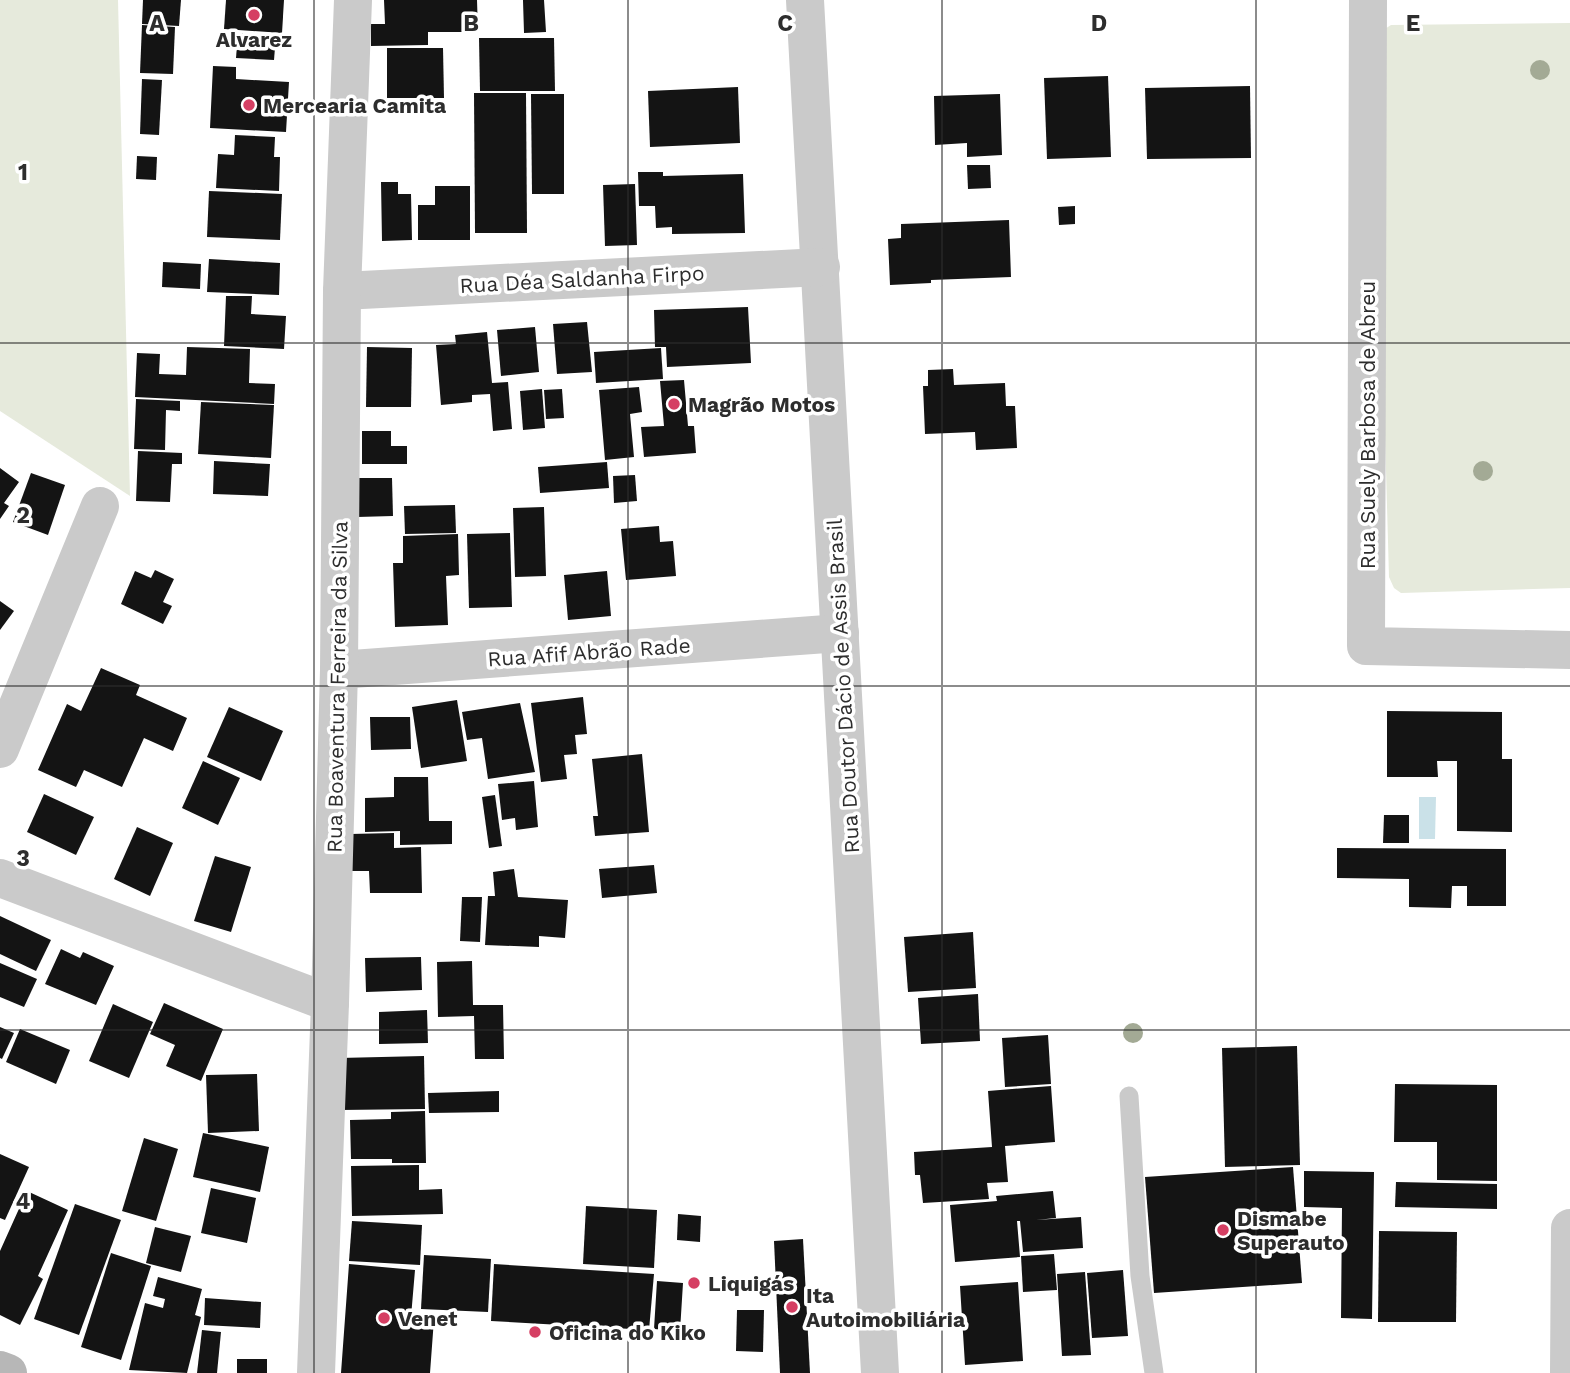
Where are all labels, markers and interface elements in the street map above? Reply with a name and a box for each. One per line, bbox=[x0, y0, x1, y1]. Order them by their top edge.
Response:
marker: Alvarez bbox=[246, 7, 262, 23]
text: A bbox=[149, 10, 165, 37]
text: B bbox=[463, 10, 479, 37]
text: C bbox=[777, 10, 793, 37]
text: D bbox=[1091, 10, 1107, 37]
text: E bbox=[1406, 10, 1420, 37]
place label: Alvarez bbox=[216, 27, 292, 52]
place label: Mercearia Camita bbox=[263, 93, 447, 118]
marker: Mercearia Camita bbox=[241, 97, 257, 113]
text: 1 bbox=[18, 159, 28, 186]
street label: Rua Déa Saldanha Firpo bbox=[459, 260, 705, 298]
street label: Rua Suely Barbosa de Abreu bbox=[1355, 281, 1380, 569]
place label: Magrão Motos bbox=[688, 392, 835, 417]
marker: Magrão Motos bbox=[666, 396, 682, 412]
text: 2 bbox=[16, 502, 30, 529]
street label: Rua Doutor Dácio de Assis Brasil bbox=[822, 518, 864, 854]
street label: Rua Boaventura Ferreira da Silva bbox=[322, 521, 352, 853]
street label: Rua Afif Abrão Rade bbox=[487, 632, 691, 672]
text: 3 bbox=[16, 845, 30, 872]
text: 4 bbox=[16, 1188, 31, 1215]
place label: Dismabe Superauto bbox=[1237, 1206, 1345, 1255]
marker: Dismabe Superauto bbox=[1215, 1222, 1231, 1238]
place label: Liquigás bbox=[708, 1271, 794, 1296]
marker: Liquigás bbox=[686, 1275, 702, 1291]
place label: Ita Autoimobiliária bbox=[806, 1283, 966, 1332]
marker: Ita Autoimobiliária bbox=[784, 1299, 800, 1315]
place label: Venet bbox=[398, 1306, 458, 1331]
marker: Venet bbox=[376, 1310, 392, 1326]
place label: Oficina do Kiko bbox=[549, 1320, 706, 1345]
marker: Oficina do Kiko bbox=[527, 1324, 543, 1340]

